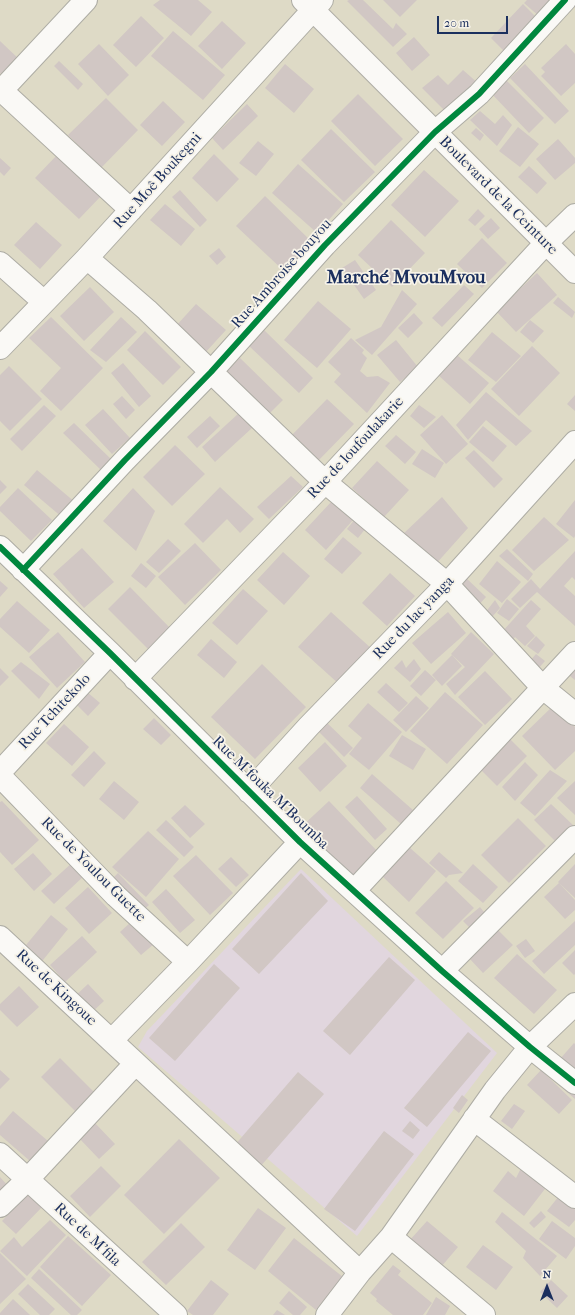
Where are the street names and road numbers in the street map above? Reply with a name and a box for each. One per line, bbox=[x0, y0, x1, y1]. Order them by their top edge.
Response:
street label: Rue Moê Boukegni bbox=[110, 129, 206, 233]
street label: Boulevard de la Ceinture bbox=[435, 133, 561, 259]
street label: Rue Ambroise bouyou bbox=[228, 215, 336, 333]
street label: Rue de loufoulakarie bbox=[304, 393, 408, 503]
street label: Rue du lac yanga bbox=[370, 573, 458, 663]
street label: Rue Tchitekolo bbox=[15, 670, 95, 754]
street label: Rue M'fouka M'Boumba bbox=[208, 733, 332, 853]
street label: Rue de Youlou Guette bbox=[37, 814, 149, 926]
street label: Rue de Kingoue bbox=[12, 946, 100, 1030]
street label: Rue de M'fila bbox=[50, 1199, 124, 1271]

